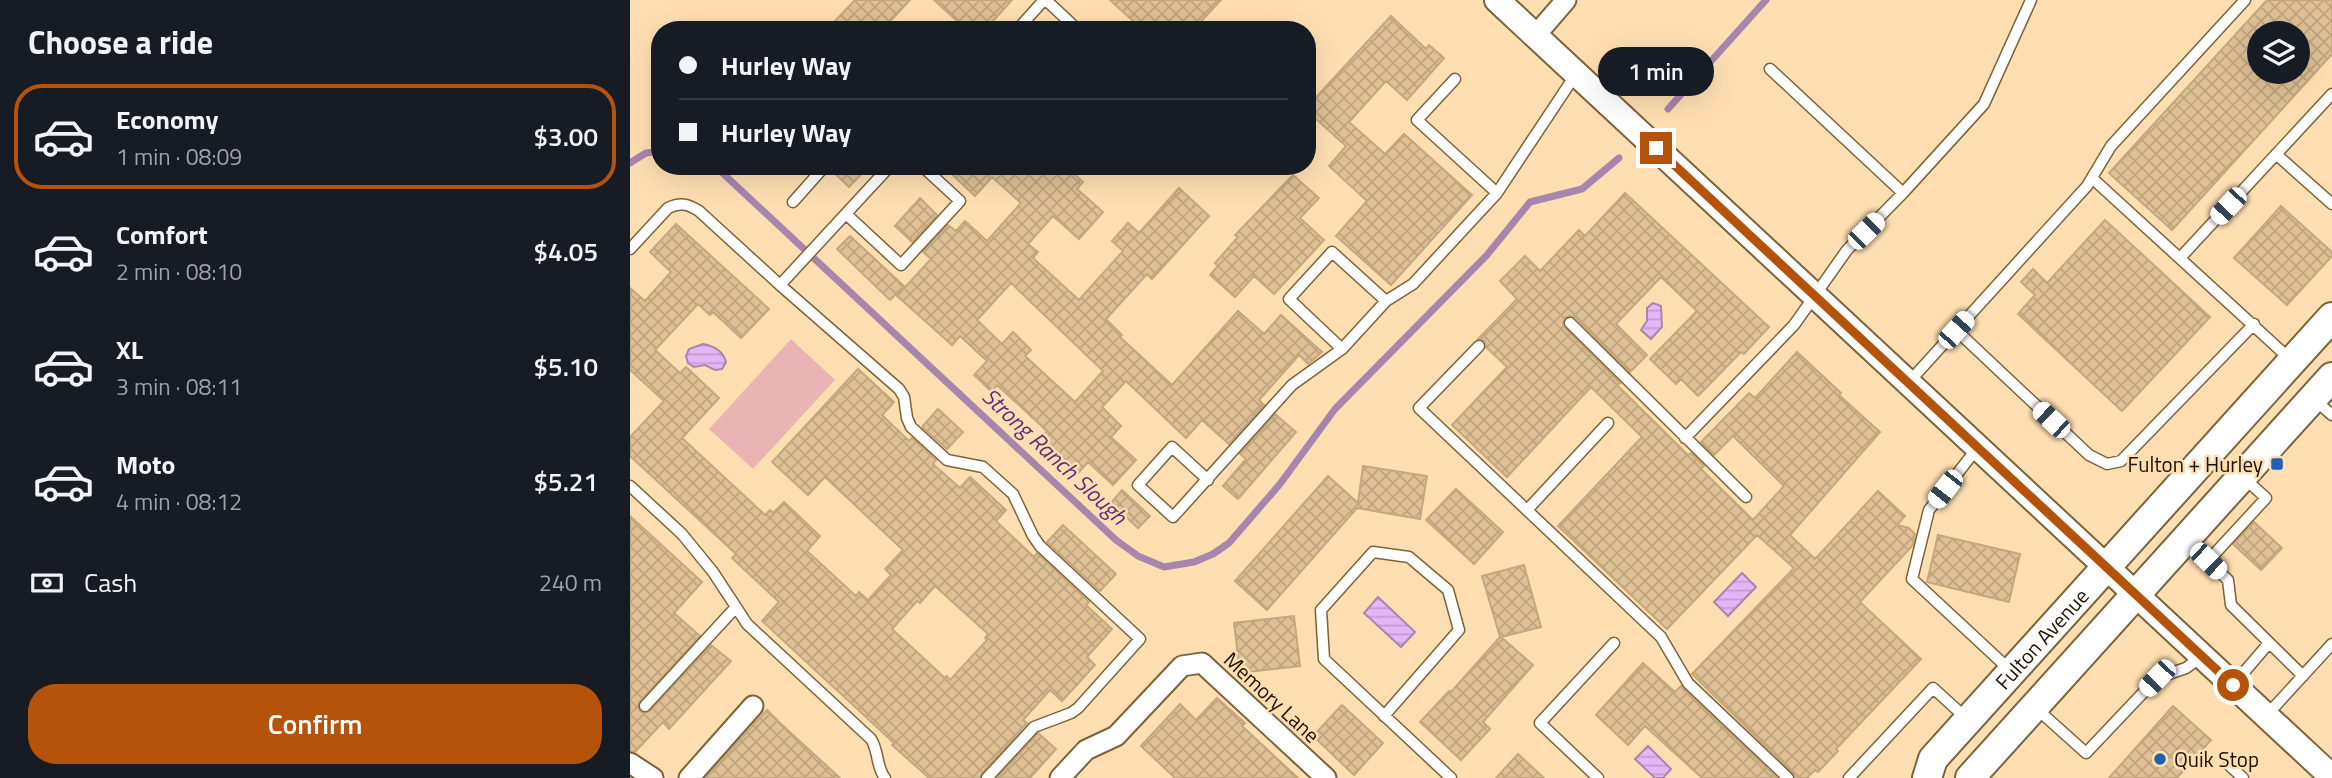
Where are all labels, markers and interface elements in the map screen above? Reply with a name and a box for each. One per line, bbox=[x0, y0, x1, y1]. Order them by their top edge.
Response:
text: Choose a ride bbox=[28, 18, 213, 66]
map controls bbox=[2247, 21, 2310, 84]
button: layers bbox=[2247, 21, 2310, 84]
text: Hurley Way bbox=[721, 46, 851, 85]
callout: 1 min bbox=[1598, 46, 1714, 96]
text: 1 min bbox=[1628, 54, 1684, 89]
text: Economy bbox=[116, 100, 218, 139]
icon: car bbox=[32, 105, 95, 168]
text: Hurley Way bbox=[721, 113, 851, 152]
text: $3.00 bbox=[534, 117, 598, 156]
route end bbox=[1640, 132, 1672, 164]
text: 1 min · 08:09 bbox=[116, 139, 242, 174]
car bbox=[2206, 183, 2251, 229]
car bbox=[1844, 209, 1889, 253]
text: Comfort bbox=[116, 215, 208, 254]
icon: car bbox=[32, 220, 95, 283]
text: $4.05 bbox=[534, 232, 598, 271]
text: 2 min · 08:10 bbox=[116, 254, 242, 289]
car bbox=[1935, 307, 1978, 353]
text: XL bbox=[116, 330, 143, 369]
icon: car bbox=[32, 335, 95, 398]
text: $5.10 bbox=[534, 347, 598, 386]
text: 3 min · 08:11 bbox=[116, 369, 242, 404]
water label: Strong Ranch Slough bbox=[975, 379, 1136, 533]
car bbox=[2029, 398, 2074, 442]
text: Moto bbox=[116, 445, 175, 484]
place label: Fulton + Hurley bbox=[2128, 448, 2263, 480]
icon: car bbox=[32, 450, 95, 513]
marker: Fulton + Hurley bbox=[2269, 456, 2285, 472]
text: $5.21 bbox=[534, 462, 598, 501]
car bbox=[1924, 466, 1967, 512]
text: 4 min · 08:12 bbox=[116, 484, 242, 519]
car bbox=[2186, 539, 2231, 583]
text: Cash bbox=[84, 563, 137, 602]
icon: cash bbox=[28, 564, 66, 602]
text: 240 m bbox=[539, 565, 602, 600]
street label: Fulton Avenue bbox=[1987, 581, 2096, 696]
street label: Memory Lane bbox=[1217, 644, 1327, 750]
car bbox=[2135, 656, 2180, 700]
route start bbox=[2217, 669, 2249, 701]
button: Confirm bbox=[28, 684, 602, 764]
place label: Quik Stop bbox=[2174, 743, 2259, 775]
marker: Quik Stop bbox=[2152, 751, 2168, 767]

